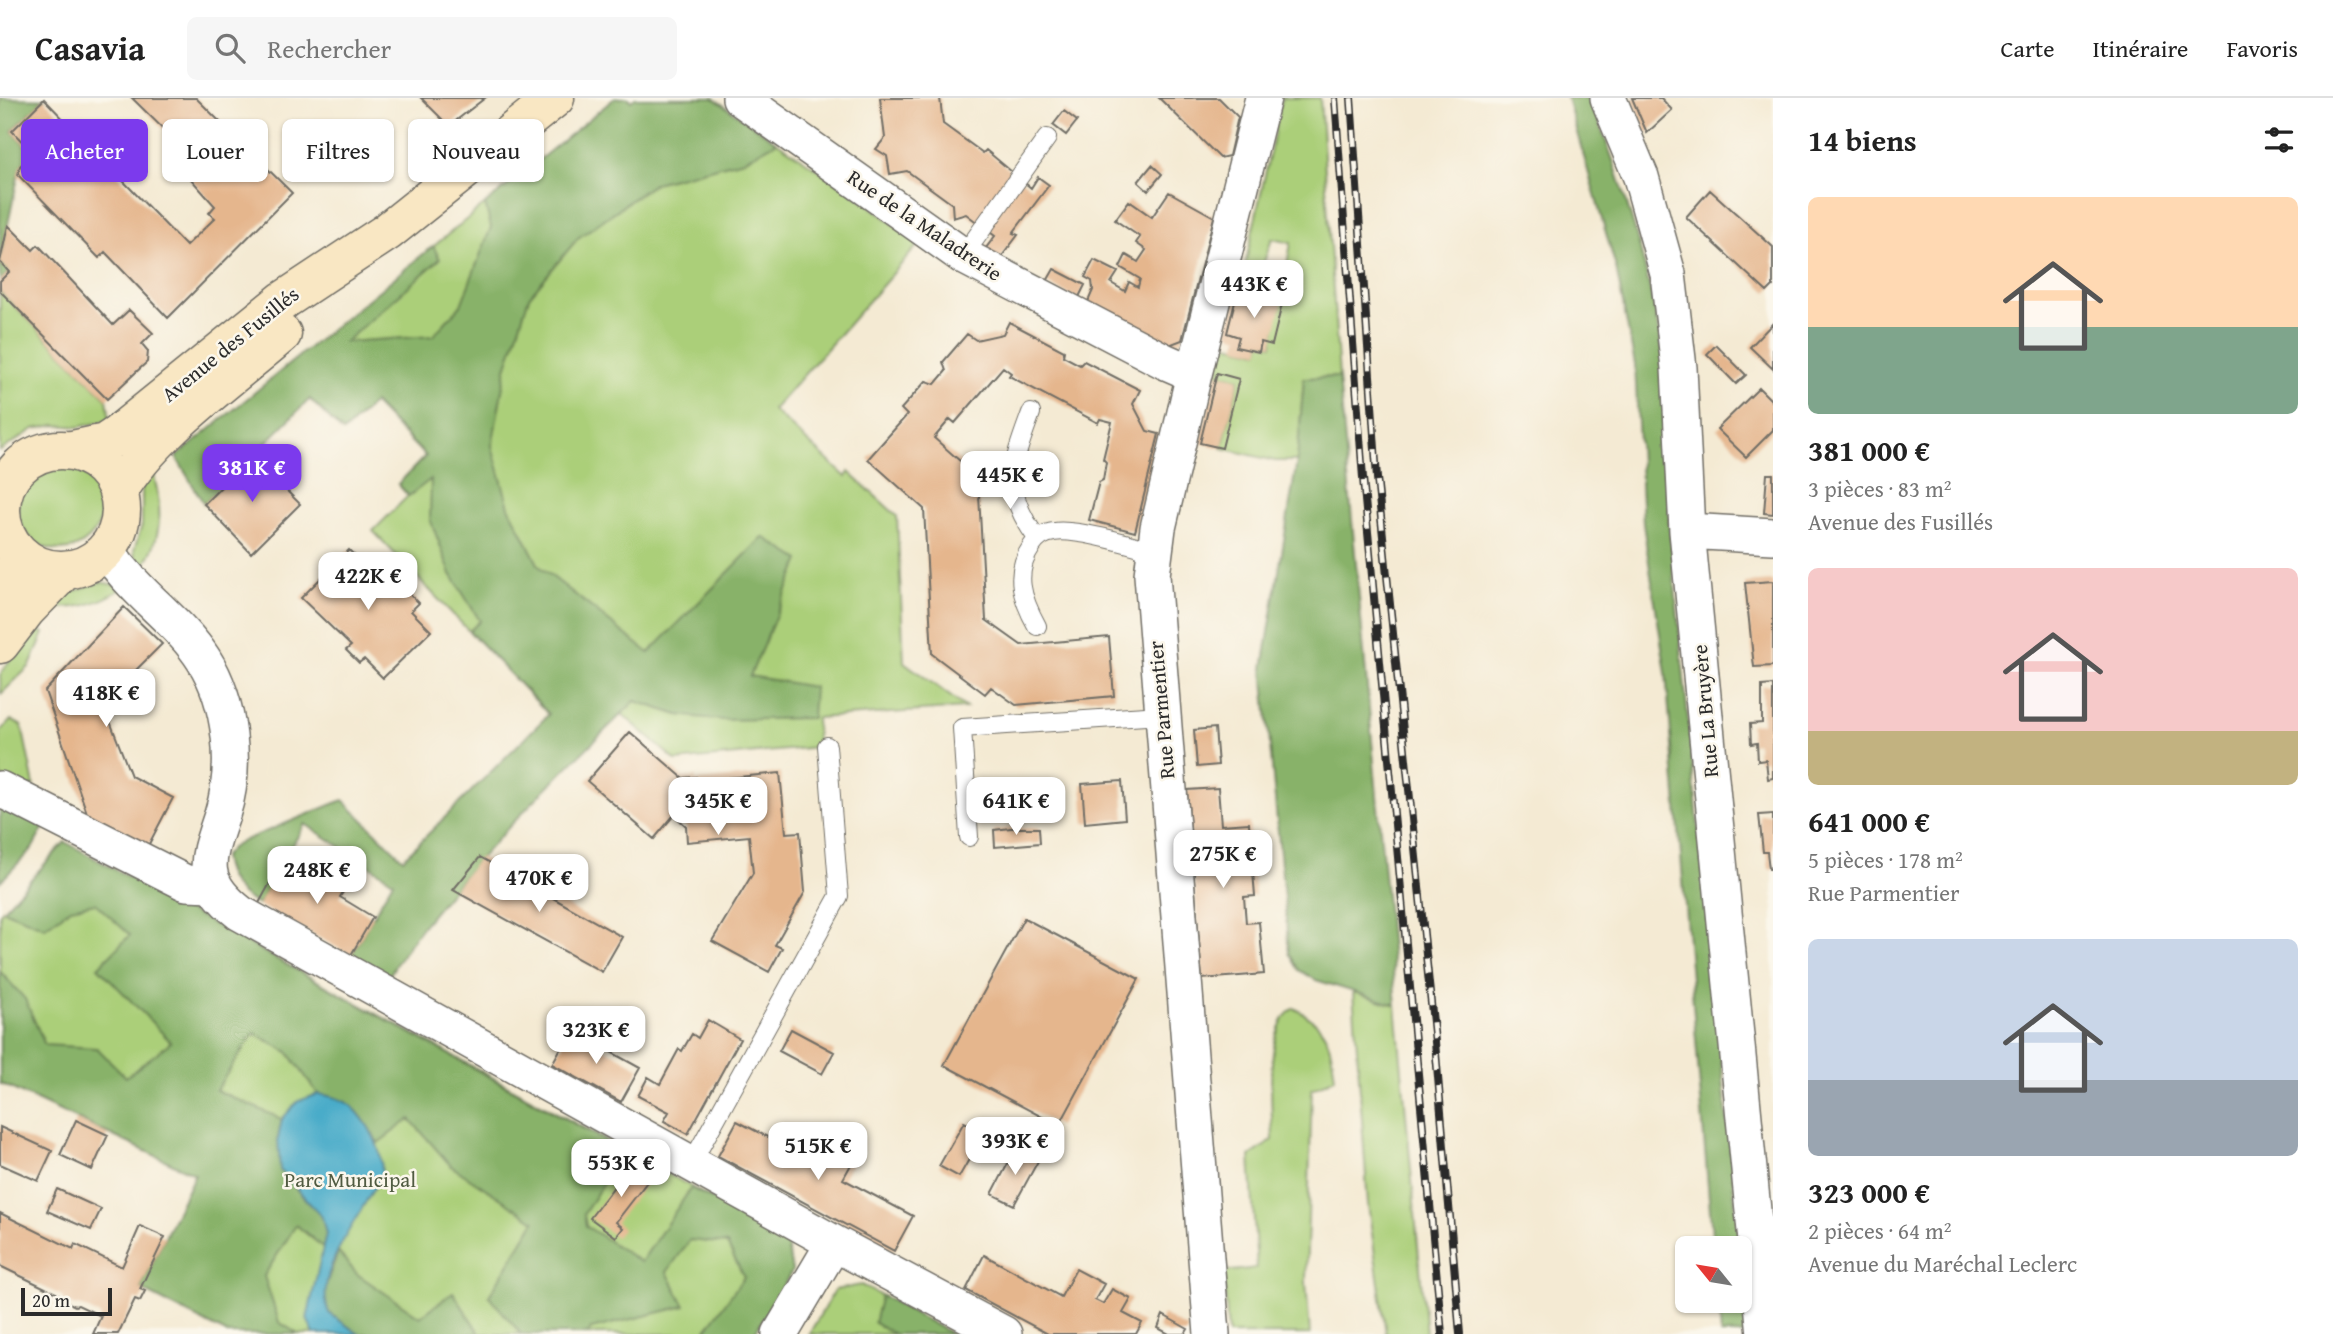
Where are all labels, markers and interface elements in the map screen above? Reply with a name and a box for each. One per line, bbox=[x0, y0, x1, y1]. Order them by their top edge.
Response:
search box bbox=[187, 17, 677, 80]
text: Casavia bbox=[35, 24, 145, 72]
icon: search bbox=[211, 29, 249, 67]
text: Rechercher bbox=[267, 29, 391, 68]
text: Carte bbox=[2001, 31, 2055, 66]
text: Itinéraire bbox=[2093, 31, 2188, 66]
text: Favoris bbox=[2226, 31, 2298, 66]
text: 14 biens bbox=[1808, 118, 1917, 162]
chip: Acheter bbox=[21, 119, 148, 182]
chip: Louer bbox=[162, 119, 268, 182]
chip: Filtres bbox=[282, 119, 394, 182]
chip: Nouveau bbox=[408, 119, 544, 182]
icon: filters bbox=[2260, 121, 2298, 159]
street label: Rue de la Maladrerie bbox=[841, 162, 1009, 288]
icon: home bbox=[1990, 243, 2116, 369]
pin: 443K € bbox=[1197, 260, 1311, 320]
text: 443K € bbox=[1220, 266, 1288, 299]
street label: Avenue des Fusillés bbox=[155, 279, 305, 409]
text: 381 000 € bbox=[1808, 428, 1930, 472]
pin: 381K € bbox=[195, 444, 309, 504]
text: 381K € bbox=[218, 450, 286, 483]
pin: 445K € bbox=[953, 452, 1067, 511]
text: 445K € bbox=[976, 457, 1044, 490]
text: 3 pièces · 83 m² bbox=[1808, 472, 1952, 505]
text: Avenue des Fusillés bbox=[1808, 505, 1993, 538]
pin: 422K € bbox=[311, 552, 425, 612]
text: 422K € bbox=[334, 558, 402, 591]
icon: home bbox=[1990, 614, 2116, 740]
street label: Rue Parmentier bbox=[1139, 639, 1182, 780]
street label: Rue La Bruyère bbox=[1684, 643, 1726, 779]
pin: 418K € bbox=[49, 670, 163, 729]
text: 418K € bbox=[72, 675, 140, 708]
pin: 345K € bbox=[661, 778, 775, 837]
pin: 641K € bbox=[959, 778, 1073, 837]
text: 345K € bbox=[684, 783, 752, 816]
text: 641K € bbox=[982, 783, 1050, 816]
text: 641 000 € bbox=[1808, 799, 1930, 843]
pin: 275K € bbox=[1166, 830, 1280, 890]
text: 275K € bbox=[1189, 836, 1257, 869]
text: 5 pièces · 178 m² bbox=[1808, 843, 1963, 876]
pin: 248K € bbox=[260, 846, 374, 906]
text: 248K € bbox=[283, 852, 351, 885]
pin: 470K € bbox=[482, 854, 596, 914]
text: 470K € bbox=[505, 860, 573, 893]
text: Rue Parmentier bbox=[1808, 876, 1960, 909]
icon: home bbox=[1990, 985, 2116, 1111]
pin: 323K € bbox=[539, 1006, 653, 1066]
text: 323K € bbox=[562, 1012, 630, 1045]
pin: 393K € bbox=[958, 1118, 1072, 1177]
pin: 515K € bbox=[761, 1122, 875, 1182]
text: 393K € bbox=[981, 1123, 1049, 1156]
text: 515K € bbox=[784, 1128, 852, 1161]
pin: 553K € bbox=[564, 1140, 678, 1199]
text: 553K € bbox=[587, 1145, 655, 1178]
park label: Parc Municipal bbox=[284, 1164, 416, 1195]
text: 323 000 € bbox=[1808, 1170, 1930, 1214]
text: 2 pièces · 64 m² bbox=[1808, 1214, 1952, 1247]
north arrow bbox=[1675, 1236, 1752, 1312]
map controls bbox=[1675, 1236, 1752, 1313]
text: Avenue du Maréchal Leclerc bbox=[1808, 1247, 2077, 1280]
scale bar bbox=[21, 1285, 112, 1317]
text: 20 m bbox=[32, 1286, 70, 1314]

